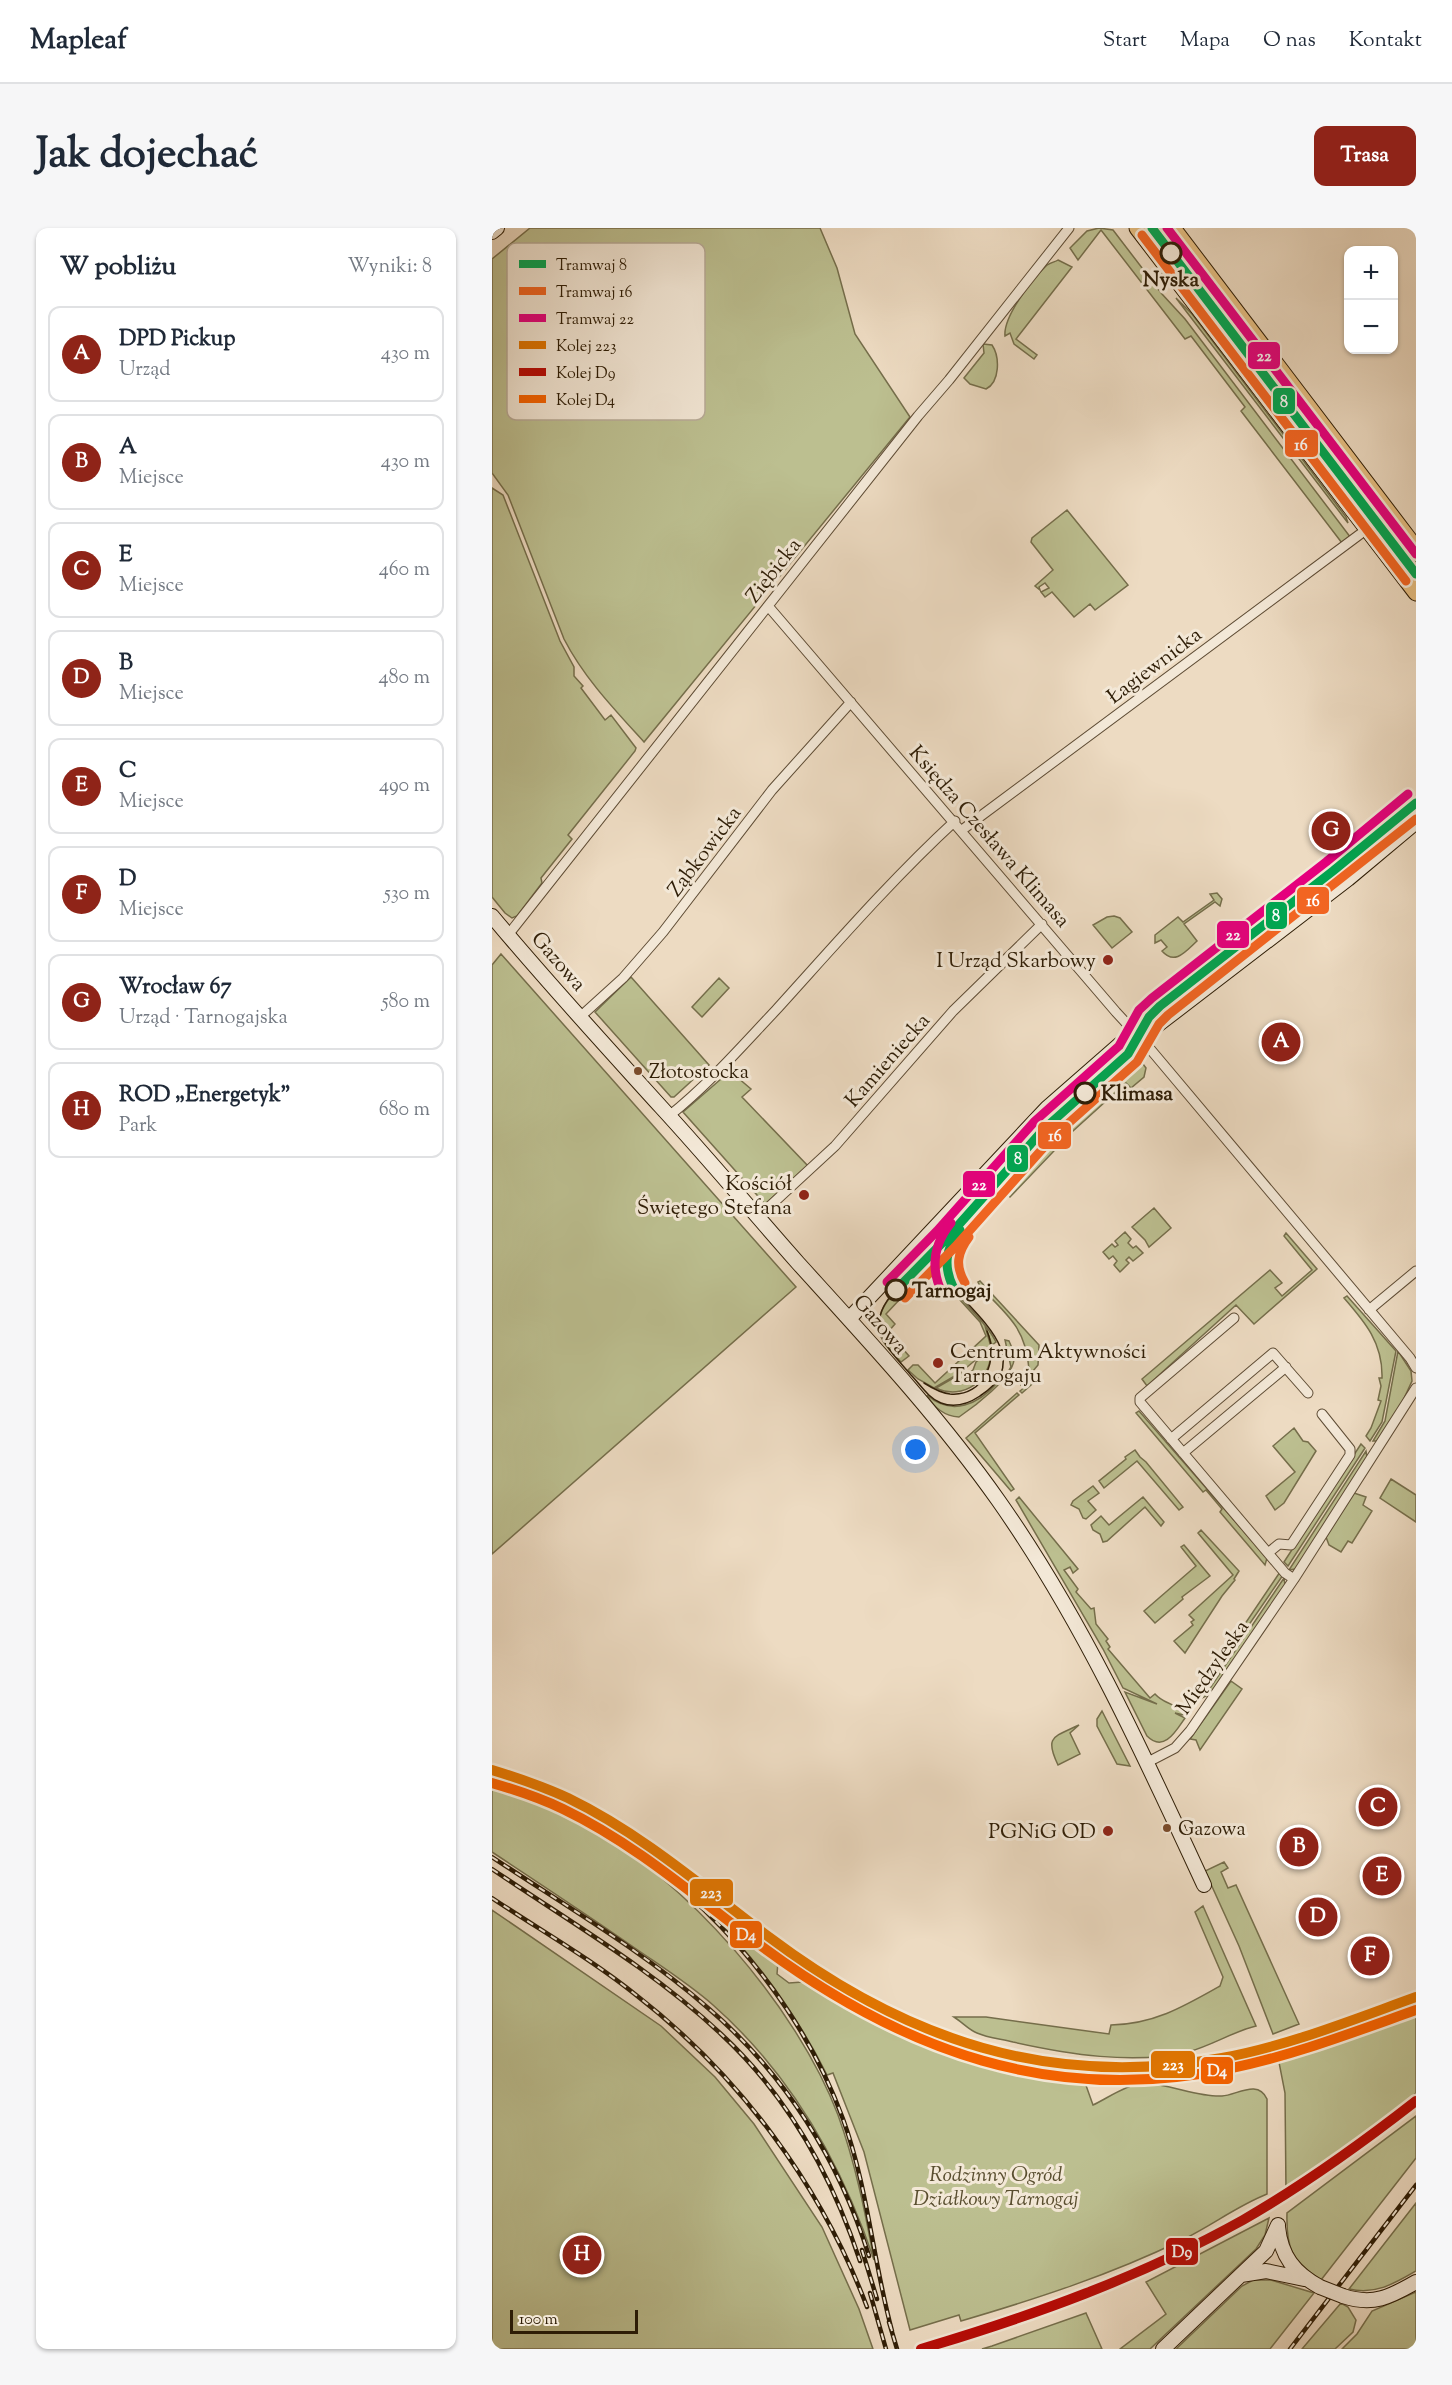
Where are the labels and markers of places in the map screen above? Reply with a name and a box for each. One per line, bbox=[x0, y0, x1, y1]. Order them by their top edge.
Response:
marker: Nyska bbox=[1160, 242, 1182, 264]
place label: Nyska bbox=[1143, 266, 1200, 296]
pin: G bbox=[1312, 808, 1350, 854]
place label: I Urząd Skarbowy bbox=[936, 947, 1097, 977]
marker: I Urząd Skarbowy bbox=[1101, 953, 1115, 967]
pin: A bbox=[1262, 1020, 1300, 1064]
place label: Złotostocka bbox=[649, 1059, 749, 1088]
marker: Złotostocka bbox=[632, 1065, 644, 1077]
place label: Klimasa bbox=[1101, 1080, 1173, 1110]
marker: Klimasa bbox=[1074, 1082, 1096, 1104]
place label: Kościół Świętego Stefana bbox=[637, 1170, 792, 1224]
marker: Kościół Świętego Stefana bbox=[797, 1188, 811, 1202]
place label: Tarnogaj bbox=[912, 1277, 991, 1307]
marker: Tarnogaj bbox=[885, 1279, 907, 1301]
place label: Centrum Aktywności Tarnogaju bbox=[950, 1338, 1146, 1392]
marker: Centrum Aktywności Tarnogaju bbox=[931, 1356, 945, 1370]
pin: C bbox=[1358, 1784, 1398, 1830]
place label: Gazowa bbox=[1178, 1816, 1246, 1845]
place label: PGNiG OD bbox=[988, 1818, 1096, 1848]
marker: Gazowa bbox=[1161, 1822, 1173, 1834]
marker: PGNiG OD bbox=[1101, 1824, 1115, 1838]
pin: B bbox=[1280, 1824, 1318, 1870]
pin: E bbox=[1362, 1854, 1402, 1898]
pin: D bbox=[1298, 1894, 1338, 1940]
pin: F bbox=[1350, 1934, 1390, 1978]
pin: H bbox=[562, 2232, 602, 2278]

